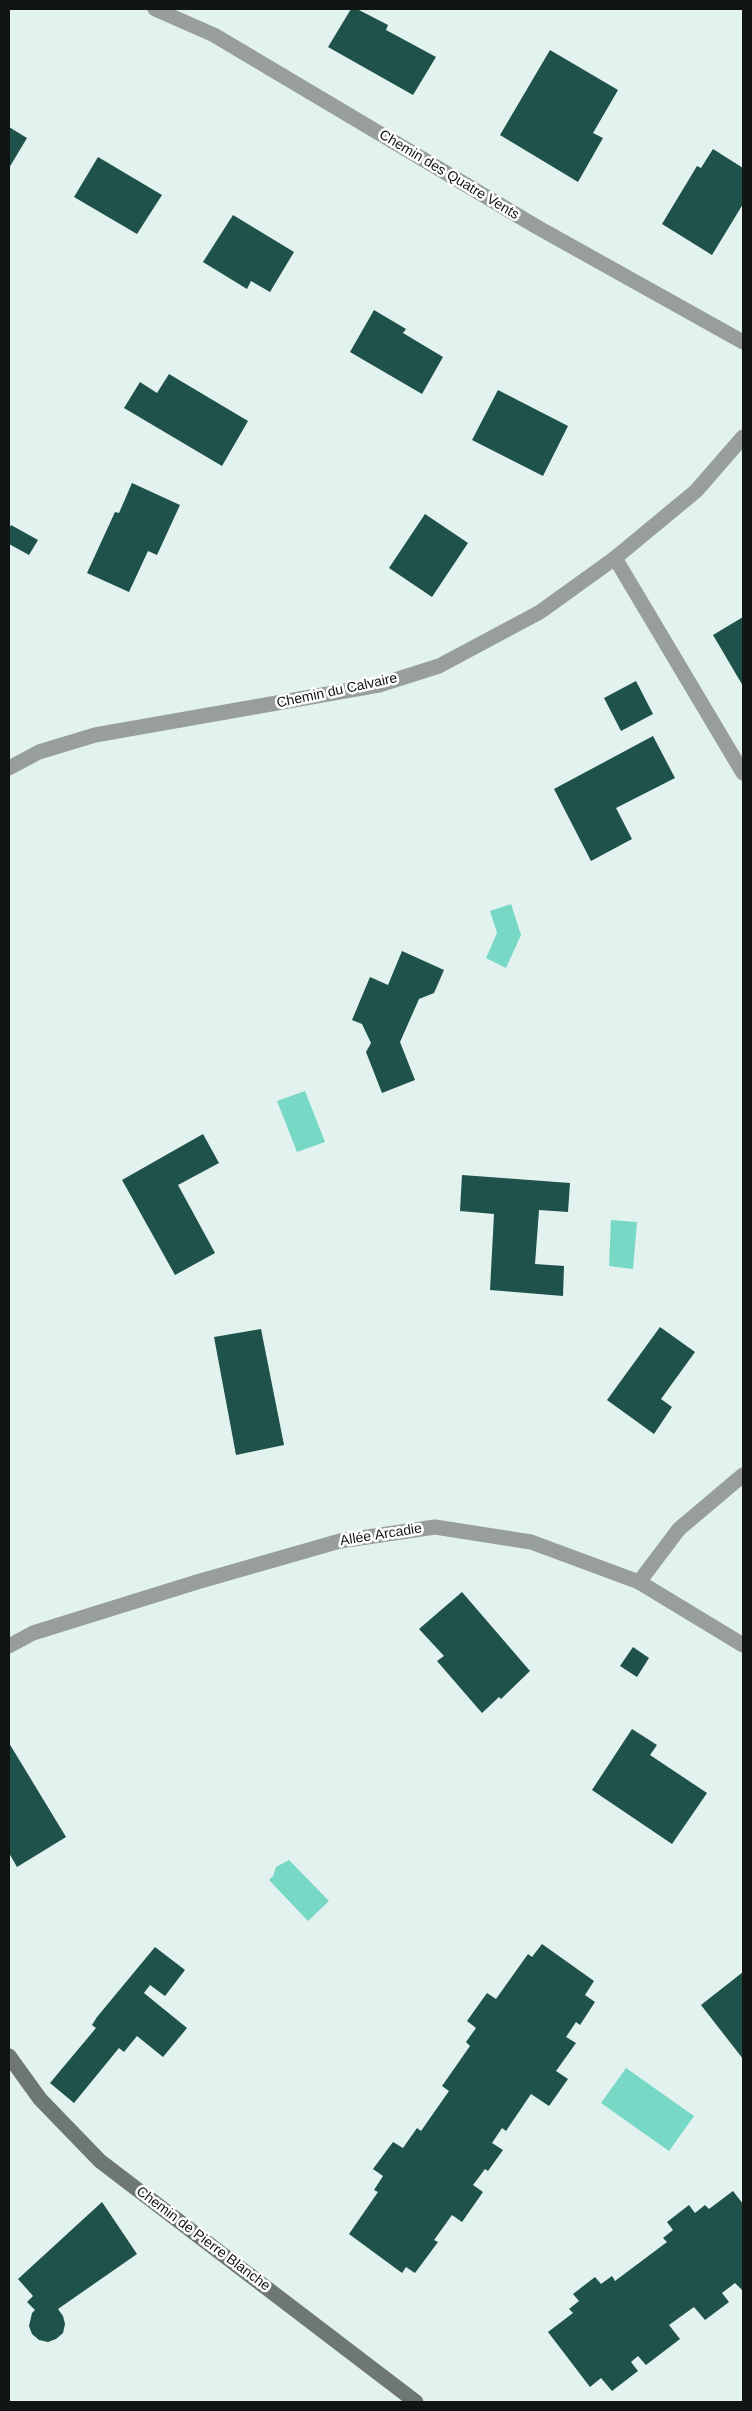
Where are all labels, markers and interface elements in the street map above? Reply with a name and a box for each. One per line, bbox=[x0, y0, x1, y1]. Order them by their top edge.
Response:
street label: Chemin des Quatre Vents bbox=[376, 127, 522, 223]
street label: Chemin du Calvaire bbox=[275, 670, 399, 712]
street label: Allée Arcadie bbox=[339, 1520, 423, 1550]
street label: Chemin de Pierre Blanche bbox=[133, 2183, 273, 2295]

